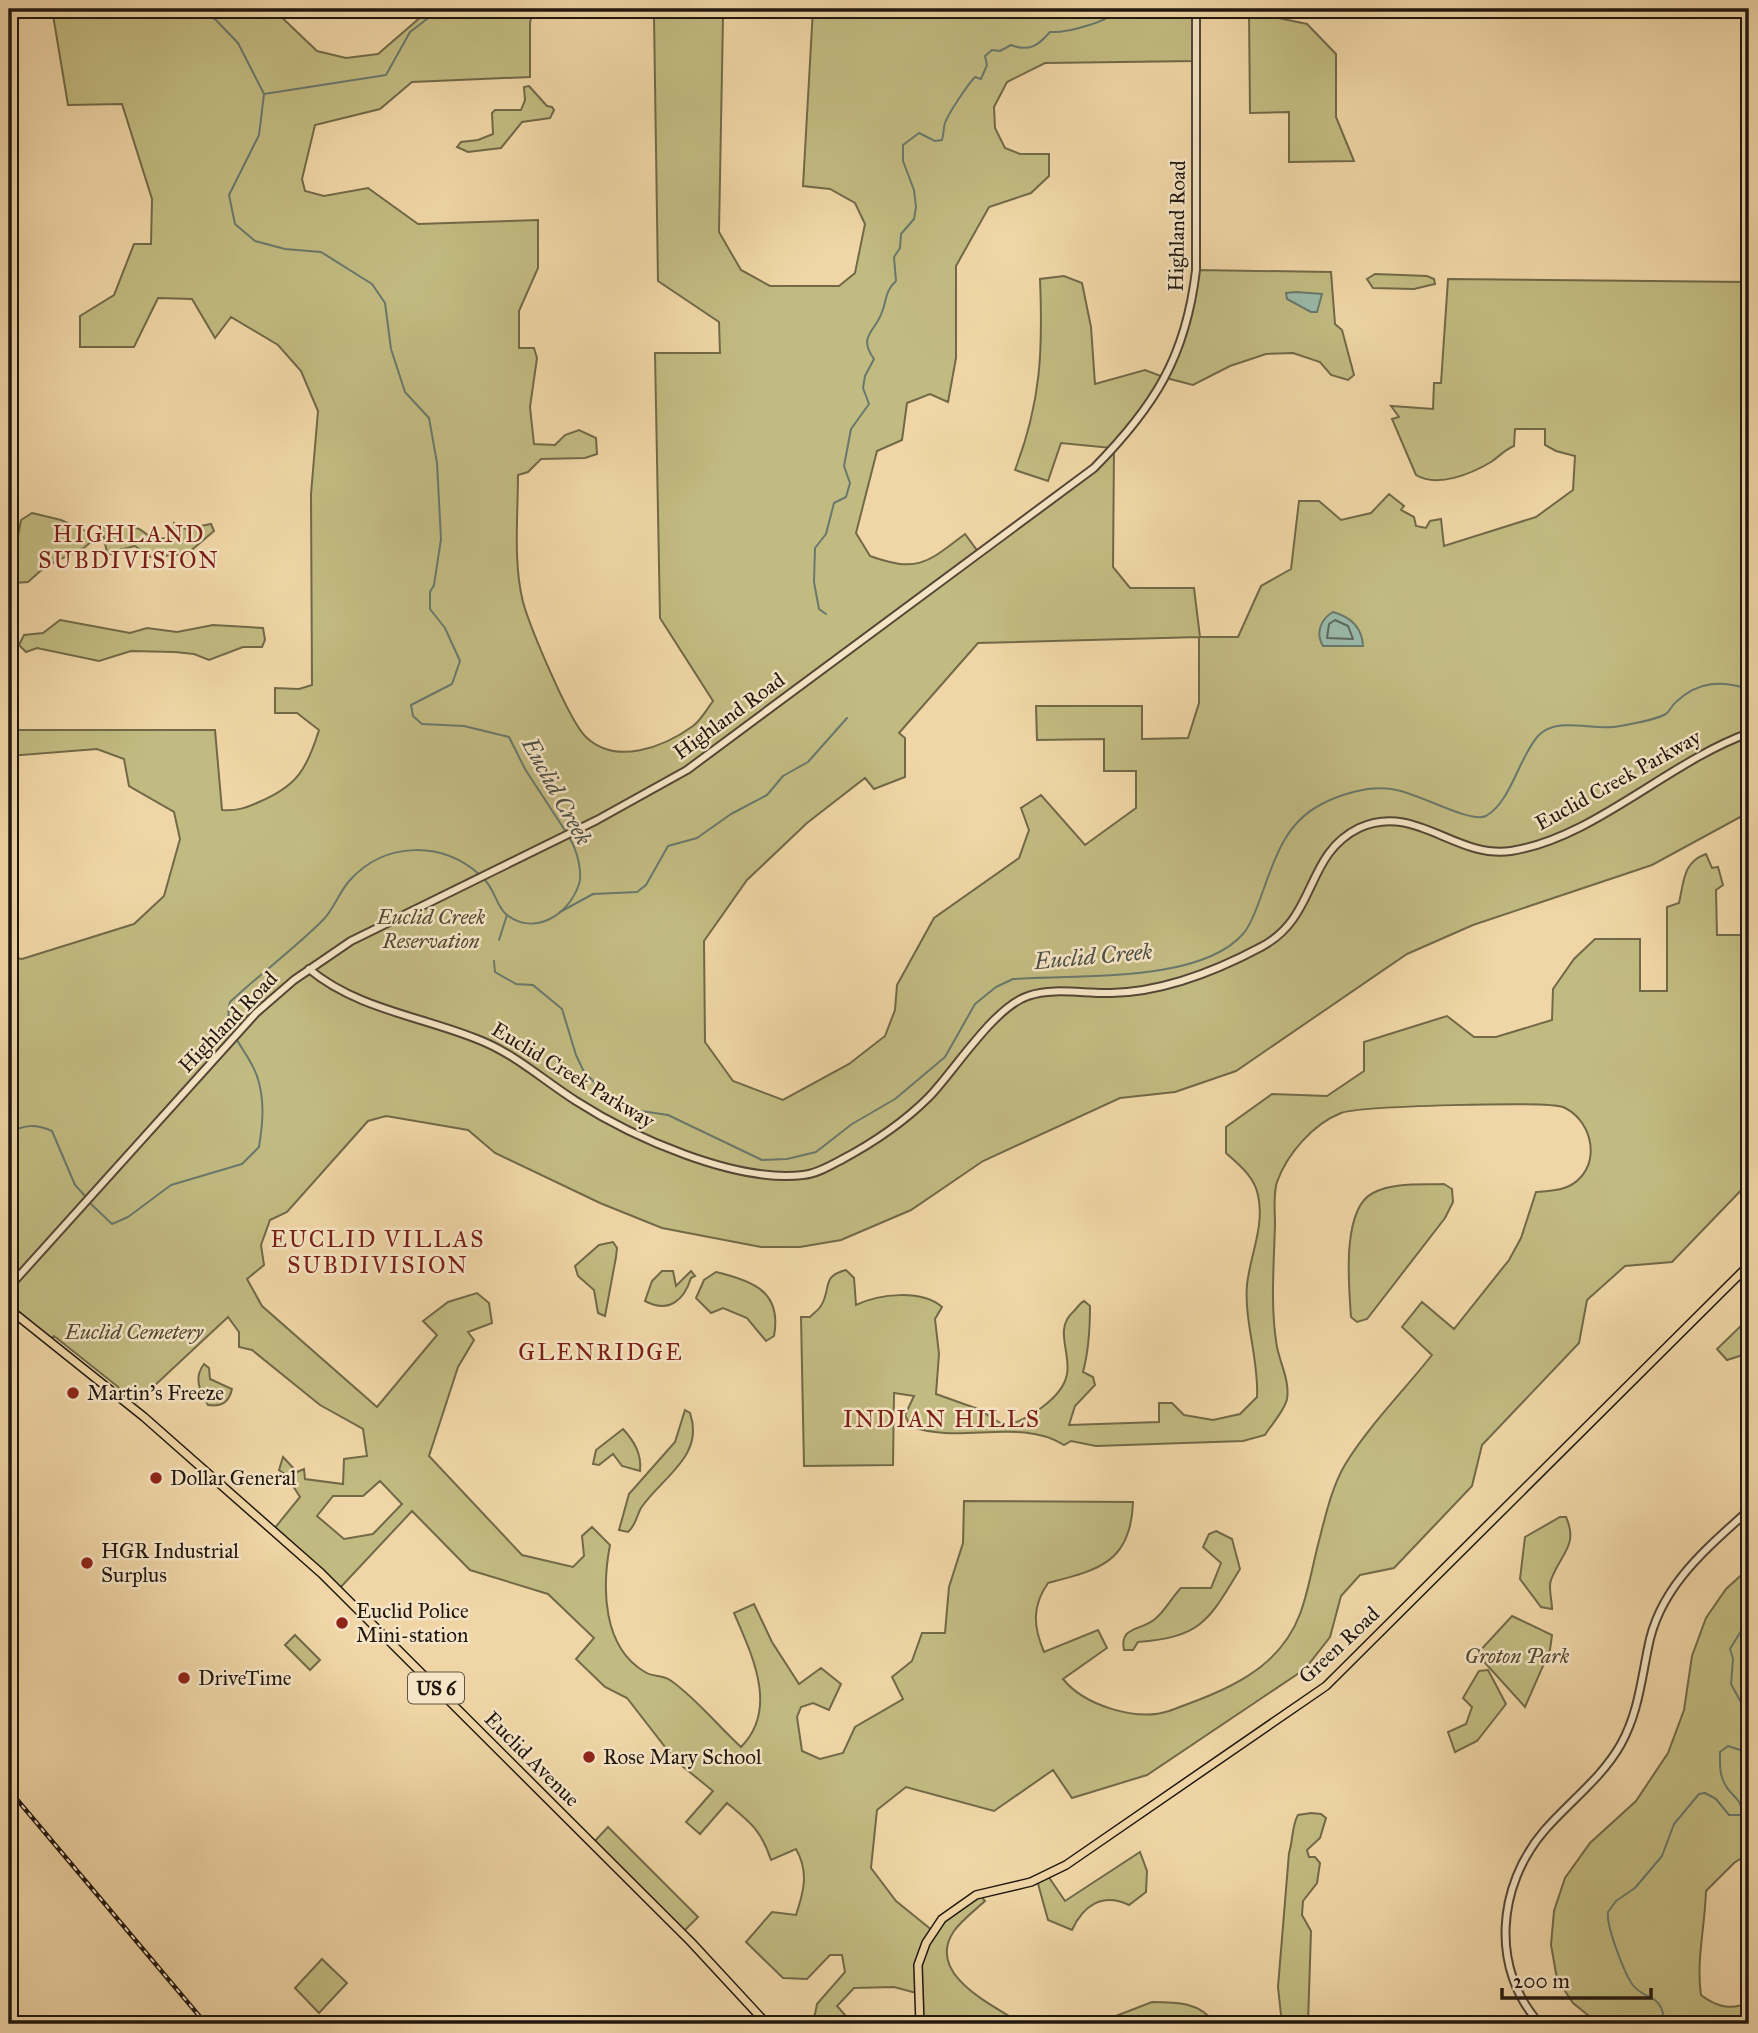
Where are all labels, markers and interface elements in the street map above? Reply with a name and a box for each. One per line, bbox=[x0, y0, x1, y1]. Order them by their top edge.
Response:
street label: Highland Road bbox=[1163, 160, 1191, 292]
district label: HIGHLAND SUBDIVISION bbox=[38, 520, 220, 574]
street label: Highland Road bbox=[668, 667, 790, 765]
street label: Euclid Creek Parkway bbox=[1531, 723, 1706, 836]
water label: Euclid Creek bbox=[515, 731, 598, 850]
park label: Euclid Creek Reservation bbox=[376, 904, 486, 954]
water label: Euclid Creek bbox=[1032, 937, 1153, 975]
street label: Highland Road bbox=[173, 965, 283, 1078]
street label: Euclid Creek Parkway bbox=[487, 1016, 660, 1134]
district label: EUCLID VILLAS SUBDIVISION bbox=[270, 1225, 486, 1279]
park label: Euclid Cemetery bbox=[64, 1319, 204, 1345]
district label: GLENRIDGE bbox=[518, 1338, 684, 1366]
place label: Martin's Freeze bbox=[87, 1380, 224, 1406]
marker: Martin's Freeze bbox=[65, 1385, 81, 1401]
district label: INDIAN HILLS bbox=[843, 1405, 1041, 1433]
place label: Dollar General bbox=[170, 1465, 297, 1491]
marker: Dollar General bbox=[148, 1470, 164, 1486]
place label: HGR Industrial Surplus bbox=[101, 1538, 239, 1588]
marker: HGR Industrial Surplus bbox=[79, 1555, 95, 1571]
place label: Euclid Police Mini-station bbox=[356, 1598, 469, 1648]
street label: Green Road bbox=[1293, 1601, 1385, 1689]
marker: Euclid Police Mini-station bbox=[334, 1615, 350, 1631]
park label: Groton Park bbox=[1465, 1643, 1570, 1669]
place label: DriveTime bbox=[198, 1665, 292, 1691]
marker: DriveTime bbox=[176, 1670, 192, 1686]
road number: US 6 bbox=[408, 1672, 464, 1704]
street label: Euclid Avenue bbox=[479, 1706, 585, 1812]
place label: Rose Mary School bbox=[603, 1744, 762, 1770]
marker: Rose Mary School bbox=[581, 1749, 597, 1765]
scale bar bbox=[1502, 1956, 1651, 2000]
text: 200 m bbox=[1513, 1968, 1570, 1994]

